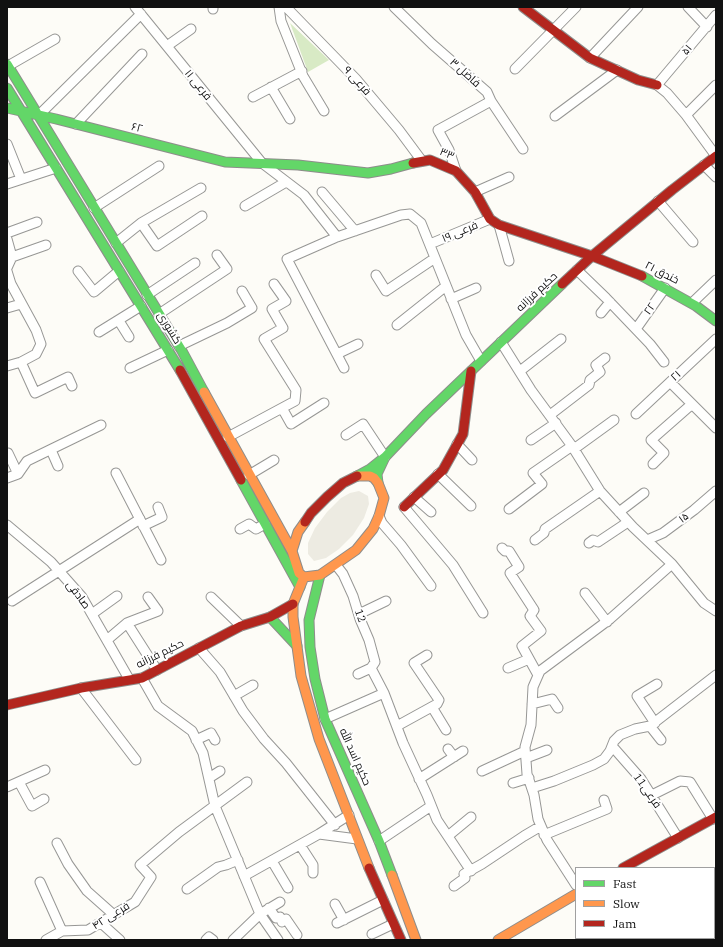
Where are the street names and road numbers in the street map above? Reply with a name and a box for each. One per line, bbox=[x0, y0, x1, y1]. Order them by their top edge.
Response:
street label: ۵۱ bbox=[679, 42, 695, 58]
street label: فاضل ۳ bbox=[447, 56, 483, 90]
street label: فرعی ۹ bbox=[341, 64, 373, 98]
street label: فرعی ۱۱ bbox=[182, 67, 214, 103]
street label: ۶۲ bbox=[130, 120, 144, 136]
street label: ۳۳ bbox=[438, 145, 456, 163]
street label: فرعی ۱۹ bbox=[440, 219, 480, 245]
street label: ۲۱ خندق bbox=[643, 259, 681, 287]
street label: حکیم فرزانه bbox=[514, 270, 560, 314]
street label: ۲۲ bbox=[641, 300, 659, 318]
street label: کشوری bbox=[154, 309, 184, 347]
street label: ۲۱ bbox=[668, 368, 684, 384]
street label: ۱۵ bbox=[676, 510, 692, 526]
street label: صادقی bbox=[63, 578, 93, 612]
street label: 12 bbox=[352, 608, 368, 624]
street label: حکیم فرزانه bbox=[134, 637, 186, 671]
street label: حکیم اسد الله bbox=[336, 726, 374, 788]
street label: فرعی11 bbox=[630, 771, 664, 811]
street label: فرعی ۴۲ bbox=[90, 899, 132, 933]

